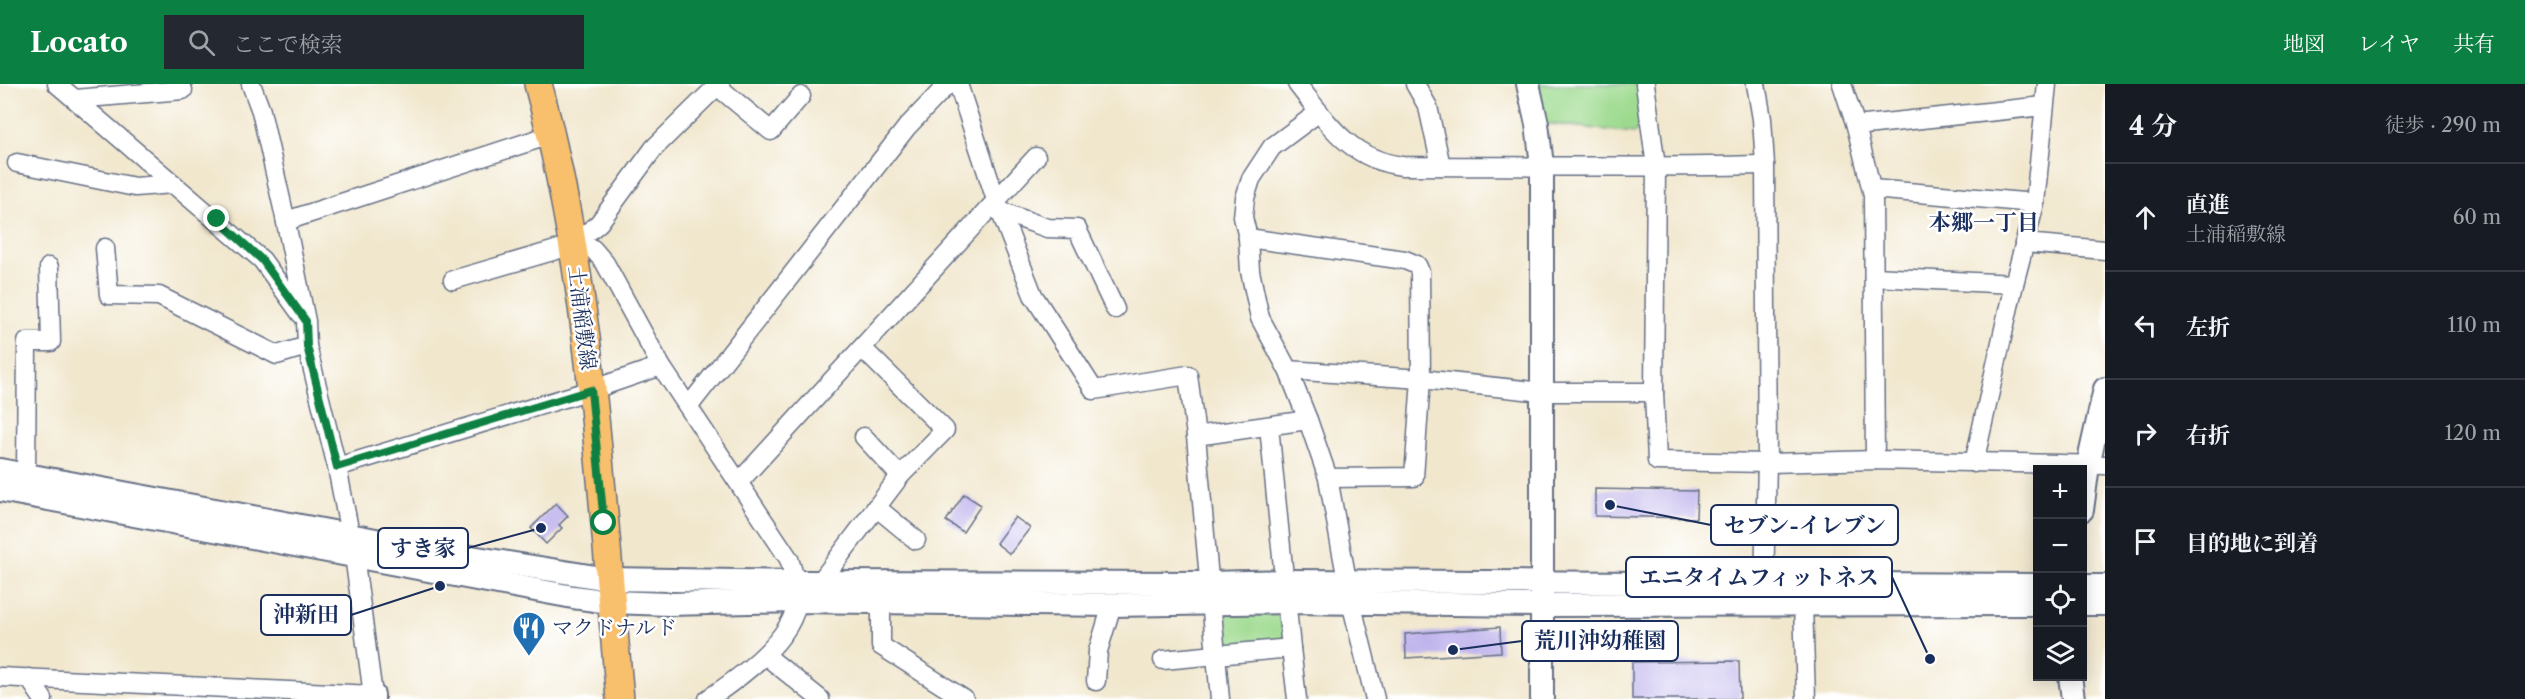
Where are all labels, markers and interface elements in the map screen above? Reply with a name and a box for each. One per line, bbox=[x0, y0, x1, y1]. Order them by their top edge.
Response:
search box bbox=[164, 15, 584, 69]
text: Locato bbox=[30, 25, 128, 59]
icon: search bbox=[185, 26, 218, 59]
text: ここで検索 bbox=[233, 31, 343, 58]
text: 地図 bbox=[2283, 31, 2325, 56]
text: レイヤ bbox=[2358, 31, 2420, 56]
text: 共有 bbox=[2453, 31, 2495, 56]
text: 4 分 bbox=[2129, 110, 2177, 142]
text: 徒歩 · 290 m bbox=[2385, 113, 2501, 137]
text: 直進 bbox=[2186, 191, 2230, 218]
icon: ahead bbox=[2129, 201, 2162, 234]
route end bbox=[203, 205, 229, 231]
text: 60 m bbox=[2453, 205, 2501, 229]
district label: 本郷一丁目 bbox=[1929, 209, 2039, 236]
text: 土浦稲敷線 bbox=[2186, 222, 2286, 246]
street label: 土浦稲敷線 bbox=[564, 264, 601, 372]
icon: left bbox=[2129, 309, 2162, 342]
text: 110 m bbox=[2448, 313, 2501, 337]
text: 左折 bbox=[2186, 314, 2230, 341]
icon: right bbox=[2129, 417, 2162, 450]
text: 120 m bbox=[2444, 421, 2501, 445]
text: 右折 bbox=[2186, 422, 2230, 449]
map controls bbox=[2033, 465, 2087, 681]
button: + bbox=[2033, 465, 2087, 519]
callout: セブン-イレブン bbox=[1711, 505, 1898, 545]
route start bbox=[590, 509, 616, 535]
text: セブン-イレブン bbox=[1724, 512, 1886, 539]
button: − bbox=[2033, 519, 2087, 573]
icon: arrive bbox=[2129, 525, 2162, 558]
callout: すき家 bbox=[378, 528, 468, 568]
text: 目的地に到着 bbox=[2186, 530, 2318, 557]
text: すき家 bbox=[390, 535, 456, 562]
callout: エニタイムフィットネス bbox=[1626, 557, 1892, 597]
text: エニタイムフィットネス bbox=[1639, 564, 1879, 591]
button: locate bbox=[2033, 573, 2087, 627]
callout: 沖新田 bbox=[261, 595, 351, 635]
text: 沖新田 bbox=[273, 601, 339, 628]
restaurant icon: マクドナルド bbox=[511, 610, 547, 657]
place label: マクドナルド bbox=[552, 615, 677, 640]
callout: 荒川沖幼稚園 bbox=[1522, 621, 1678, 661]
text: 荒川沖幼稚園 bbox=[1534, 627, 1666, 654]
button: layers bbox=[2033, 627, 2087, 681]

